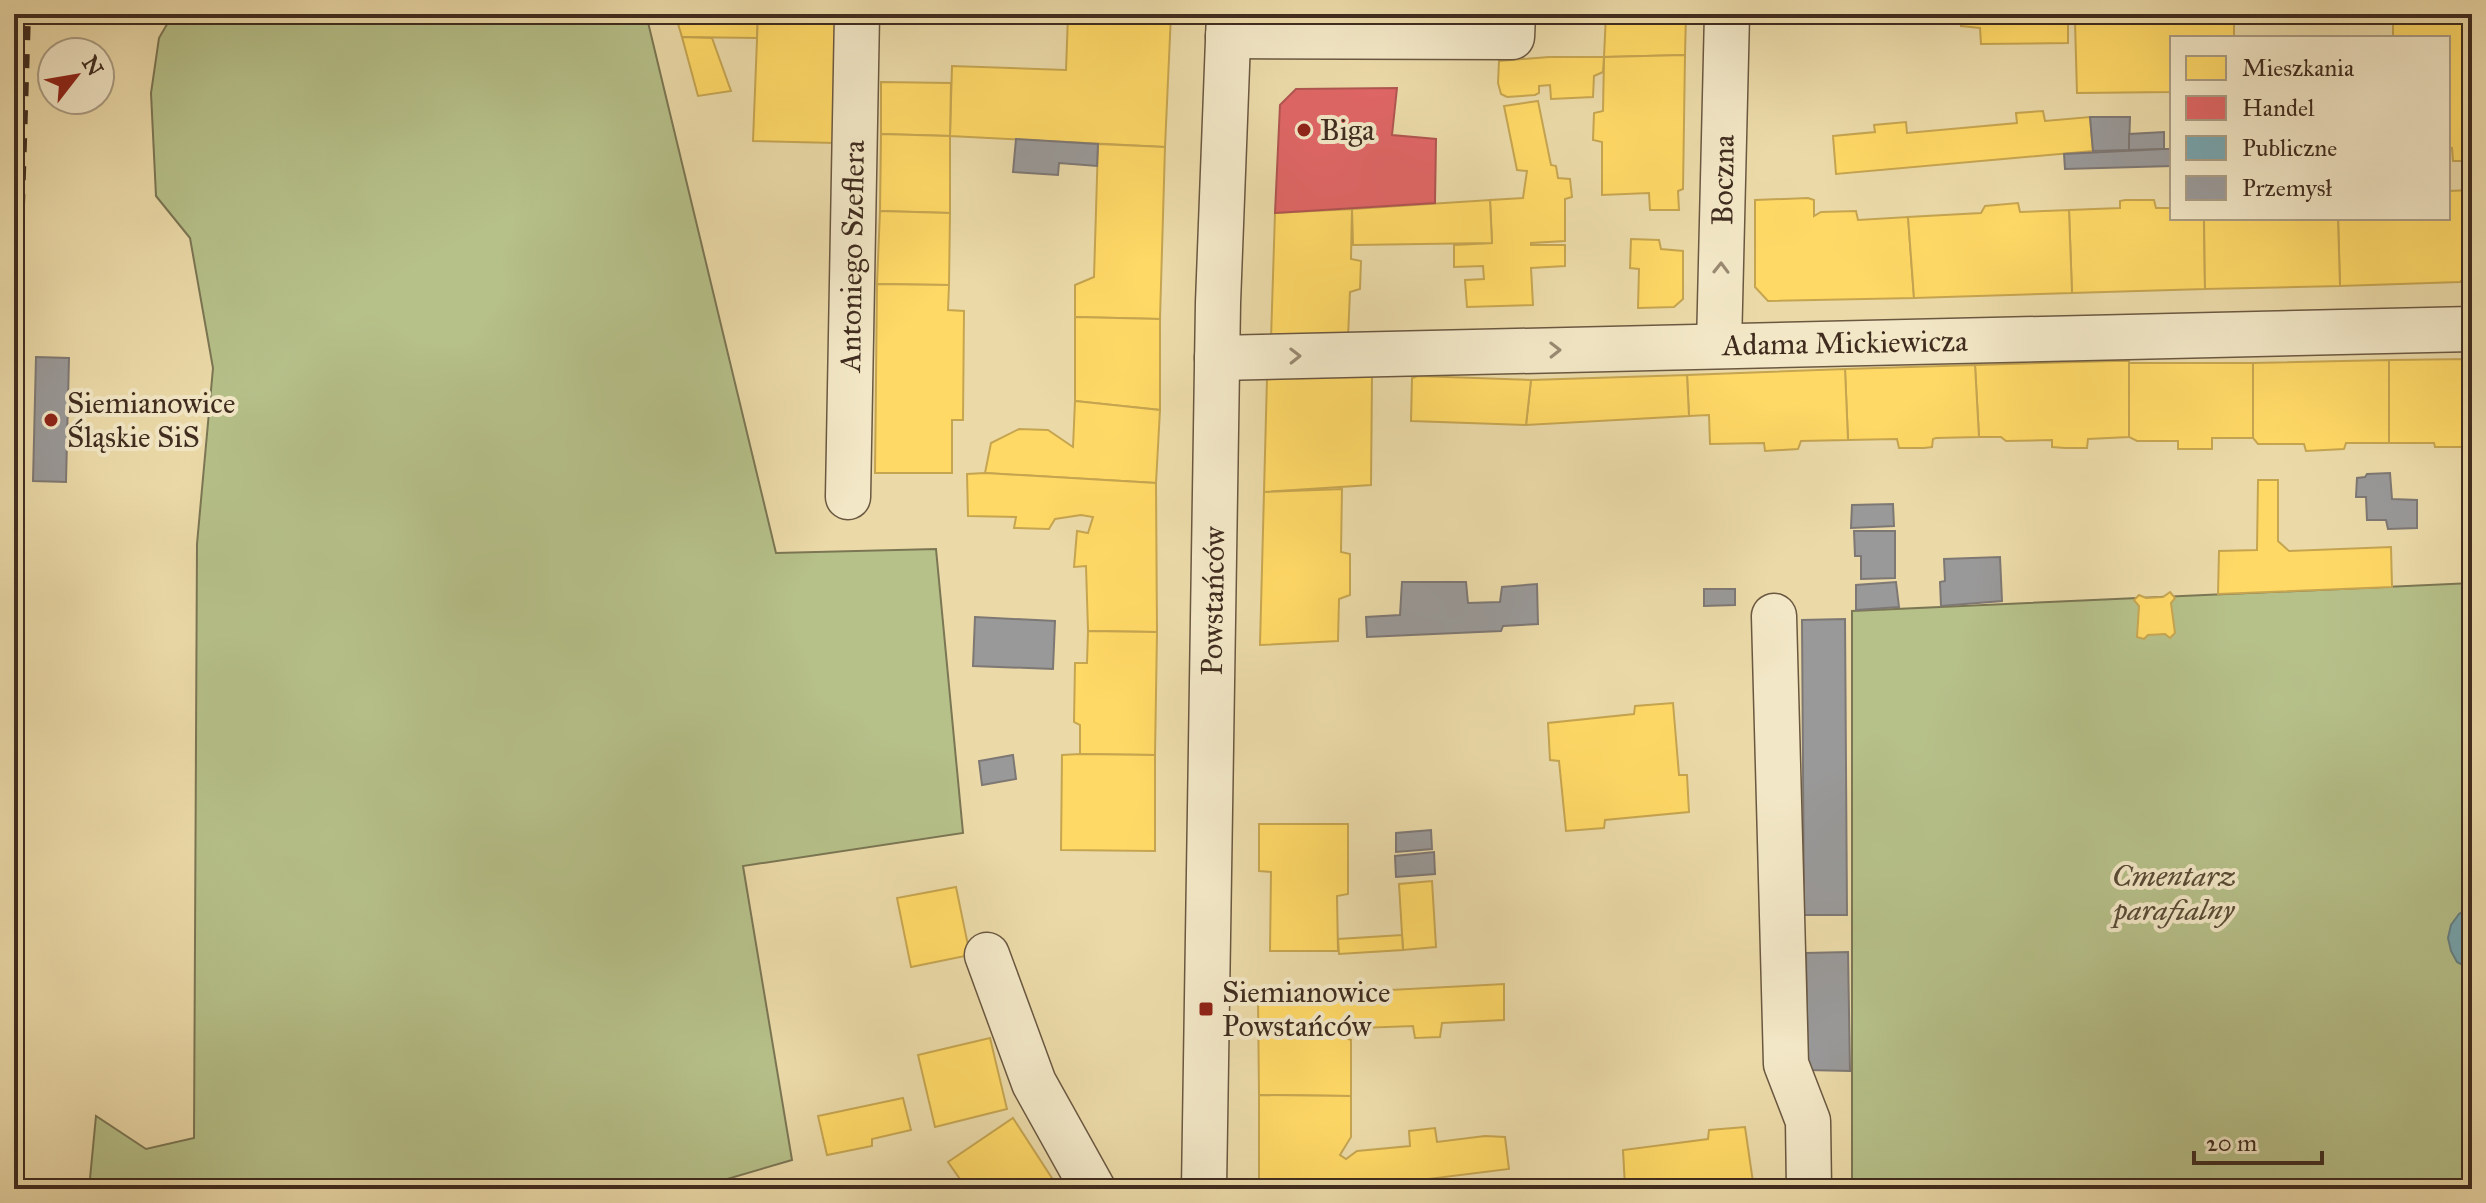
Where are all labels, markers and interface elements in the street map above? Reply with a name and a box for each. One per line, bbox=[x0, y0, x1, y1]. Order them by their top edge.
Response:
north arrow bbox=[36, 36, 116, 116]
legend bbox=[2170, 36, 2450, 220]
text: N bbox=[76, 51, 109, 81]
text: Mieszkania bbox=[2242, 53, 2355, 83]
text: Handel bbox=[2242, 93, 2315, 123]
place label: Biga bbox=[1320, 112, 1375, 148]
marker: Biga bbox=[1295, 121, 1313, 139]
text: Publiczne bbox=[2242, 133, 2337, 163]
street label: Boczna bbox=[1704, 134, 1742, 226]
street label: Antoniego Szeflera bbox=[832, 139, 872, 374]
text: Przemysł bbox=[2242, 173, 2332, 203]
one-way arrow bbox=[1712, 261, 1729, 274]
street label: Adama Mickiewicza bbox=[1720, 323, 1968, 363]
one-way arrow bbox=[1549, 341, 1562, 359]
one-way arrow bbox=[1289, 347, 1302, 364]
place label: Siemianowice Śląskie SiS bbox=[67, 385, 235, 455]
marker: Siemianowice Śląskie SiS bbox=[42, 411, 60, 429]
street label: Powstańców bbox=[1194, 525, 1232, 676]
park label: Cmentarz parafialny bbox=[2110, 858, 2236, 929]
place label: Siemianowice Powstańców bbox=[1222, 974, 1390, 1044]
marker: Siemianowice Powstańców bbox=[1197, 1000, 1215, 1018]
scale bar bbox=[2194, 1115, 2322, 1165]
text: 20 m bbox=[2206, 1128, 2257, 1158]

